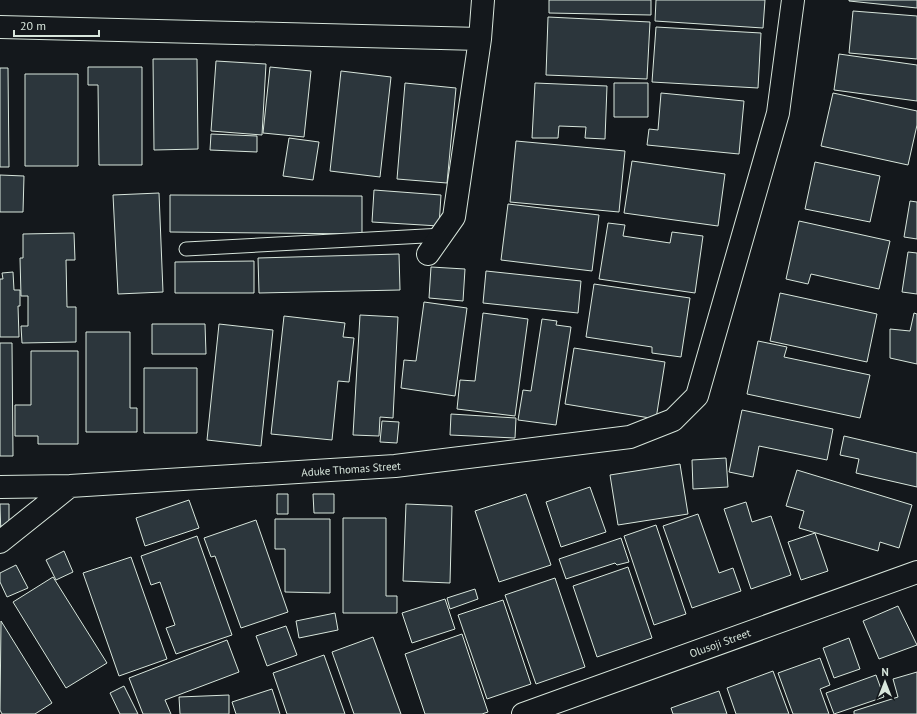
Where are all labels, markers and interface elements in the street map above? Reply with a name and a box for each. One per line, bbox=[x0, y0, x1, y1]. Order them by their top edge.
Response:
scale bar bbox=[14, 12, 99, 38]
text: 20 m bbox=[20, 18, 46, 33]
street label: Aduke Thomas Street bbox=[301, 459, 401, 479]
street label: Olusoji Street bbox=[687, 625, 753, 661]
north arrow bbox=[865, 662, 905, 702]
text: N bbox=[881, 665, 889, 679]

